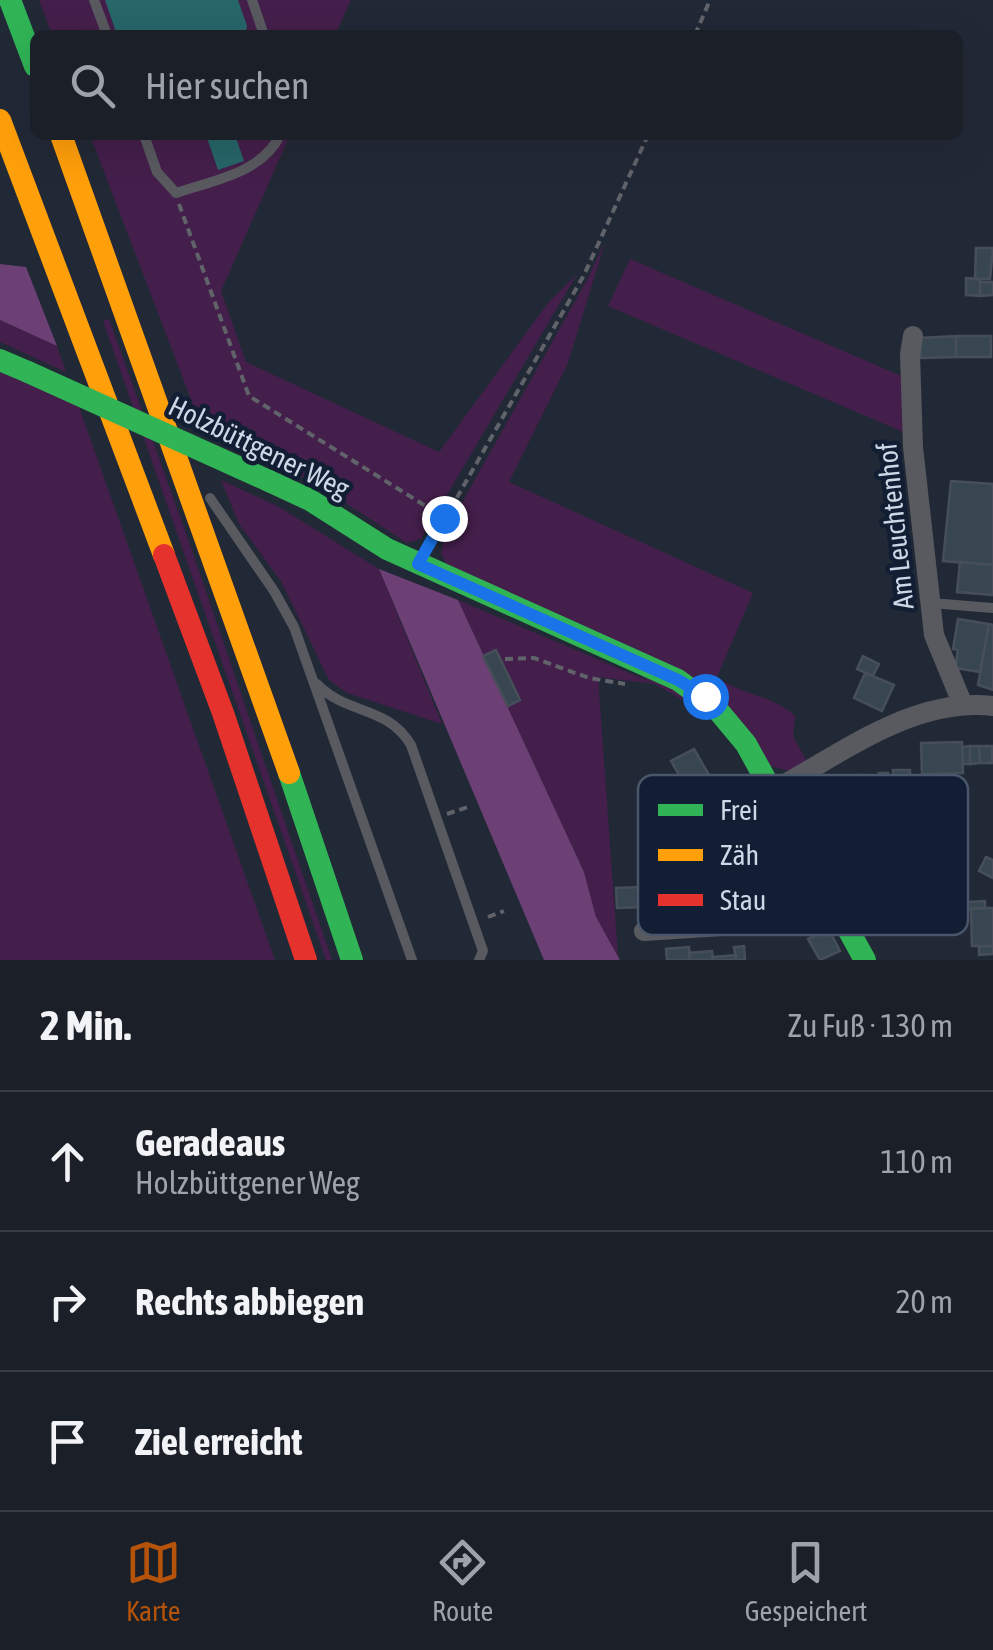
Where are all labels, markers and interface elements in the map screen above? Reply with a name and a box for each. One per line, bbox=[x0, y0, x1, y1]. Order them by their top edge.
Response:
search box bbox=[30, 30, 963, 140]
icon: search bbox=[65, 58, 120, 113]
text: Hier suchen bbox=[145, 64, 309, 107]
street label: Holzbüttgener Weg bbox=[164, 390, 354, 504]
street label: Am Leuchtenhof bbox=[870, 441, 920, 611]
route end bbox=[422, 496, 468, 542]
route start bbox=[683, 674, 729, 720]
legend bbox=[638, 775, 968, 935]
text: Frei bbox=[720, 794, 758, 826]
text: Zäh bbox=[720, 839, 759, 871]
text: Stau bbox=[720, 884, 766, 916]
text: 2 Min. bbox=[40, 1001, 131, 1049]
text: Zu Fuß · 130 m bbox=[788, 1007, 953, 1044]
text: Geradeaus bbox=[135, 1121, 285, 1164]
icon: ahead bbox=[40, 1134, 95, 1189]
text: 110 m bbox=[880, 1143, 953, 1180]
text: Holzbüttgener Weg bbox=[135, 1164, 360, 1201]
icon: right bbox=[40, 1274, 95, 1329]
text: Rechts abbiegen bbox=[135, 1280, 364, 1323]
text: 20 m bbox=[895, 1283, 953, 1320]
icon: arrive bbox=[40, 1414, 95, 1469]
text: Ziel erreicht bbox=[135, 1420, 302, 1463]
tab: Karte bbox=[126, 1535, 181, 1627]
tab: Route bbox=[432, 1535, 493, 1627]
tab: Gespeichert bbox=[745, 1535, 867, 1627]

